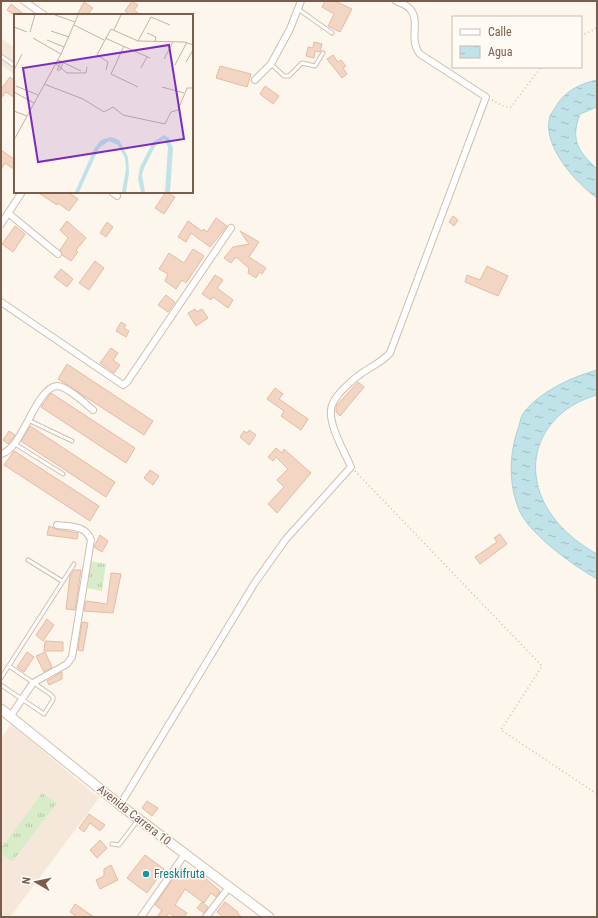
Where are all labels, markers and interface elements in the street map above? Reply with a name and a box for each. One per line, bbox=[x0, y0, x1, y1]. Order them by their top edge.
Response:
inset map bbox=[14, 14, 193, 193]
legend bbox=[452, 16, 582, 68]
text: Calle bbox=[488, 25, 512, 39]
text: Agua bbox=[488, 45, 513, 59]
street label: Avenida Carrera 10 bbox=[94, 782, 174, 848]
north arrow bbox=[16, 862, 56, 902]
place label: Freskifruta bbox=[154, 867, 205, 881]
marker: Freskifruta bbox=[141, 869, 151, 879]
text: N bbox=[20, 876, 34, 885]

